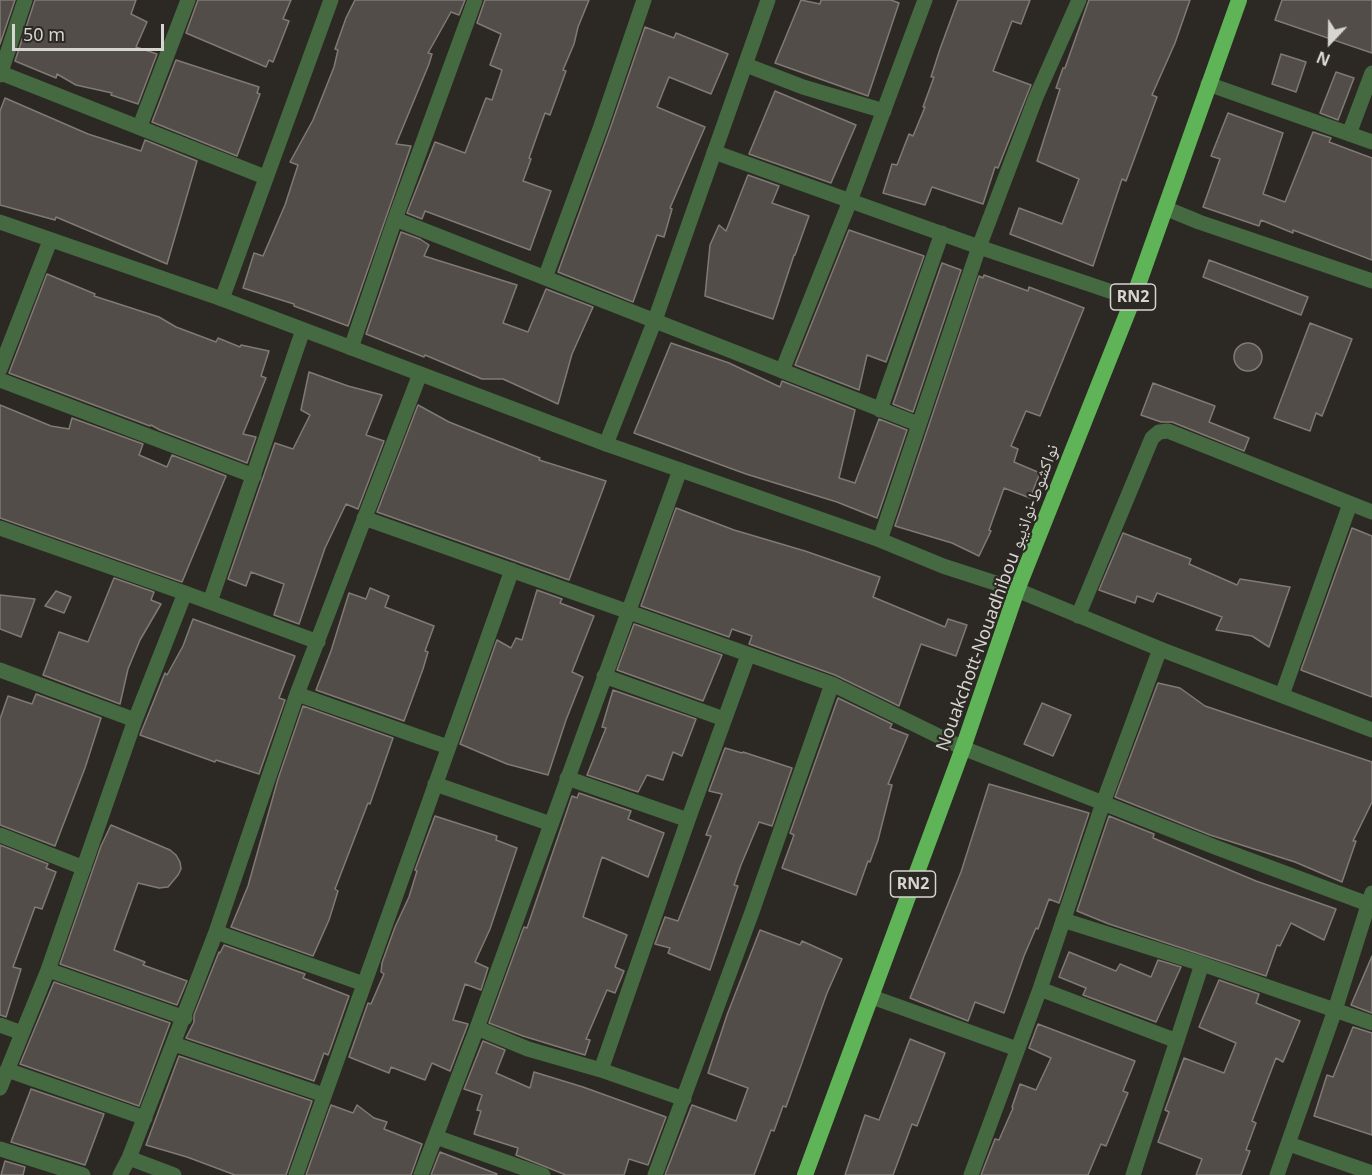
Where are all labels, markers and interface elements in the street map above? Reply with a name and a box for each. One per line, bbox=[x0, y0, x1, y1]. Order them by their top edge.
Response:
scale bar bbox=[15, 12, 166, 50]
north arrow bbox=[1300, 12, 1360, 72]
text: 50 m bbox=[23, 22, 65, 46]
text: N bbox=[1313, 46, 1333, 71]
road number: RN2 bbox=[1110, 284, 1156, 310]
street label: Nouakchott-Nouadhibou نواكشوط-نواذيبو bbox=[932, 441, 1064, 755]
road number: RN2 bbox=[890, 871, 936, 897]

